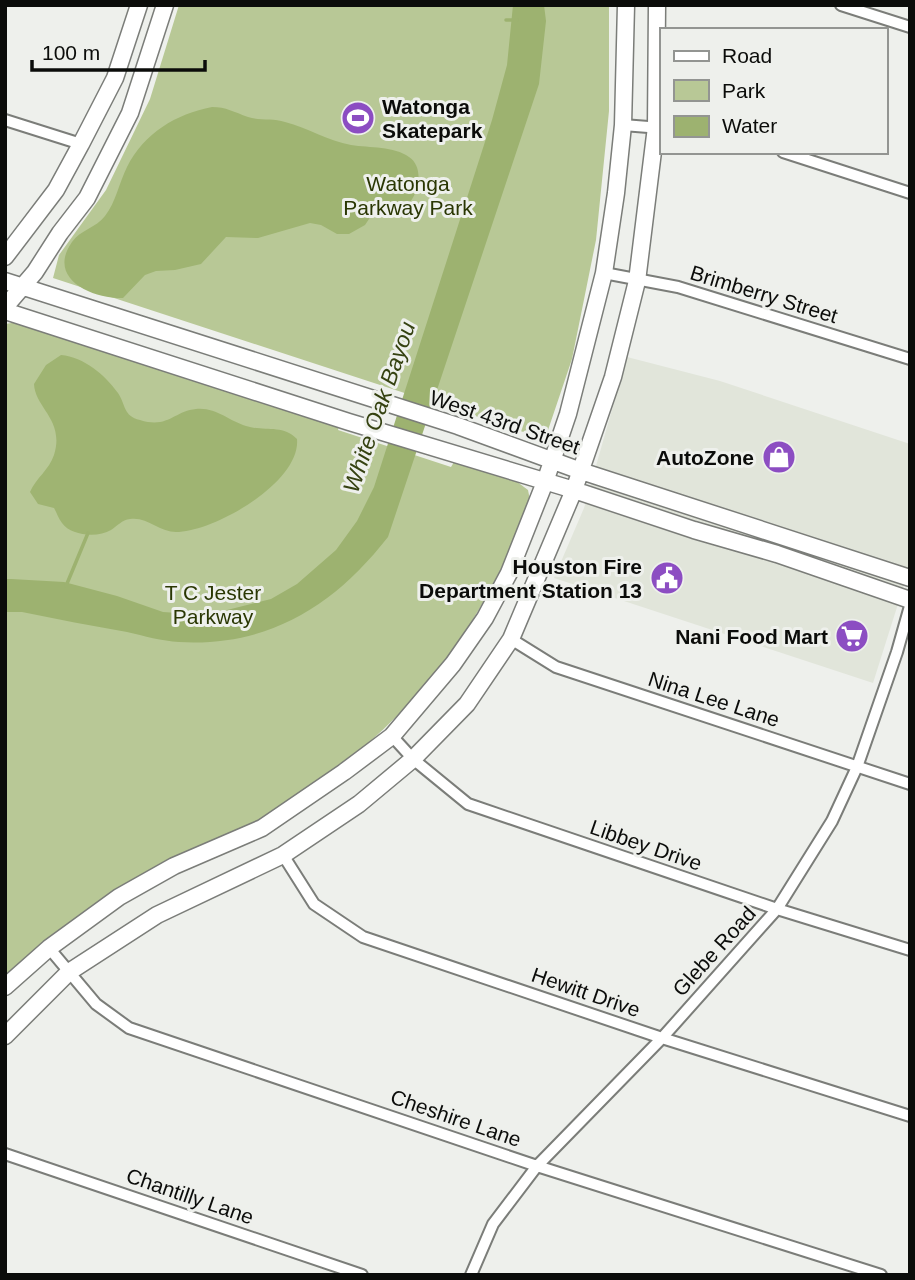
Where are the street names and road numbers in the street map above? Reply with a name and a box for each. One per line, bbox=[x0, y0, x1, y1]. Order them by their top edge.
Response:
street label: Brimberry Street bbox=[688, 261, 841, 327]
street label: West 43rd Street bbox=[427, 386, 583, 459]
street label: Nina Lee Lane bbox=[645, 667, 783, 731]
street label: Libbey Drive bbox=[587, 815, 705, 875]
street label: Glebe Road bbox=[668, 902, 760, 1000]
street label: Hewitt Drive bbox=[529, 963, 643, 1021]
street label: Cheshire Lane bbox=[388, 1085, 524, 1151]
street label: Chantilly Lane bbox=[123, 1163, 257, 1229]

